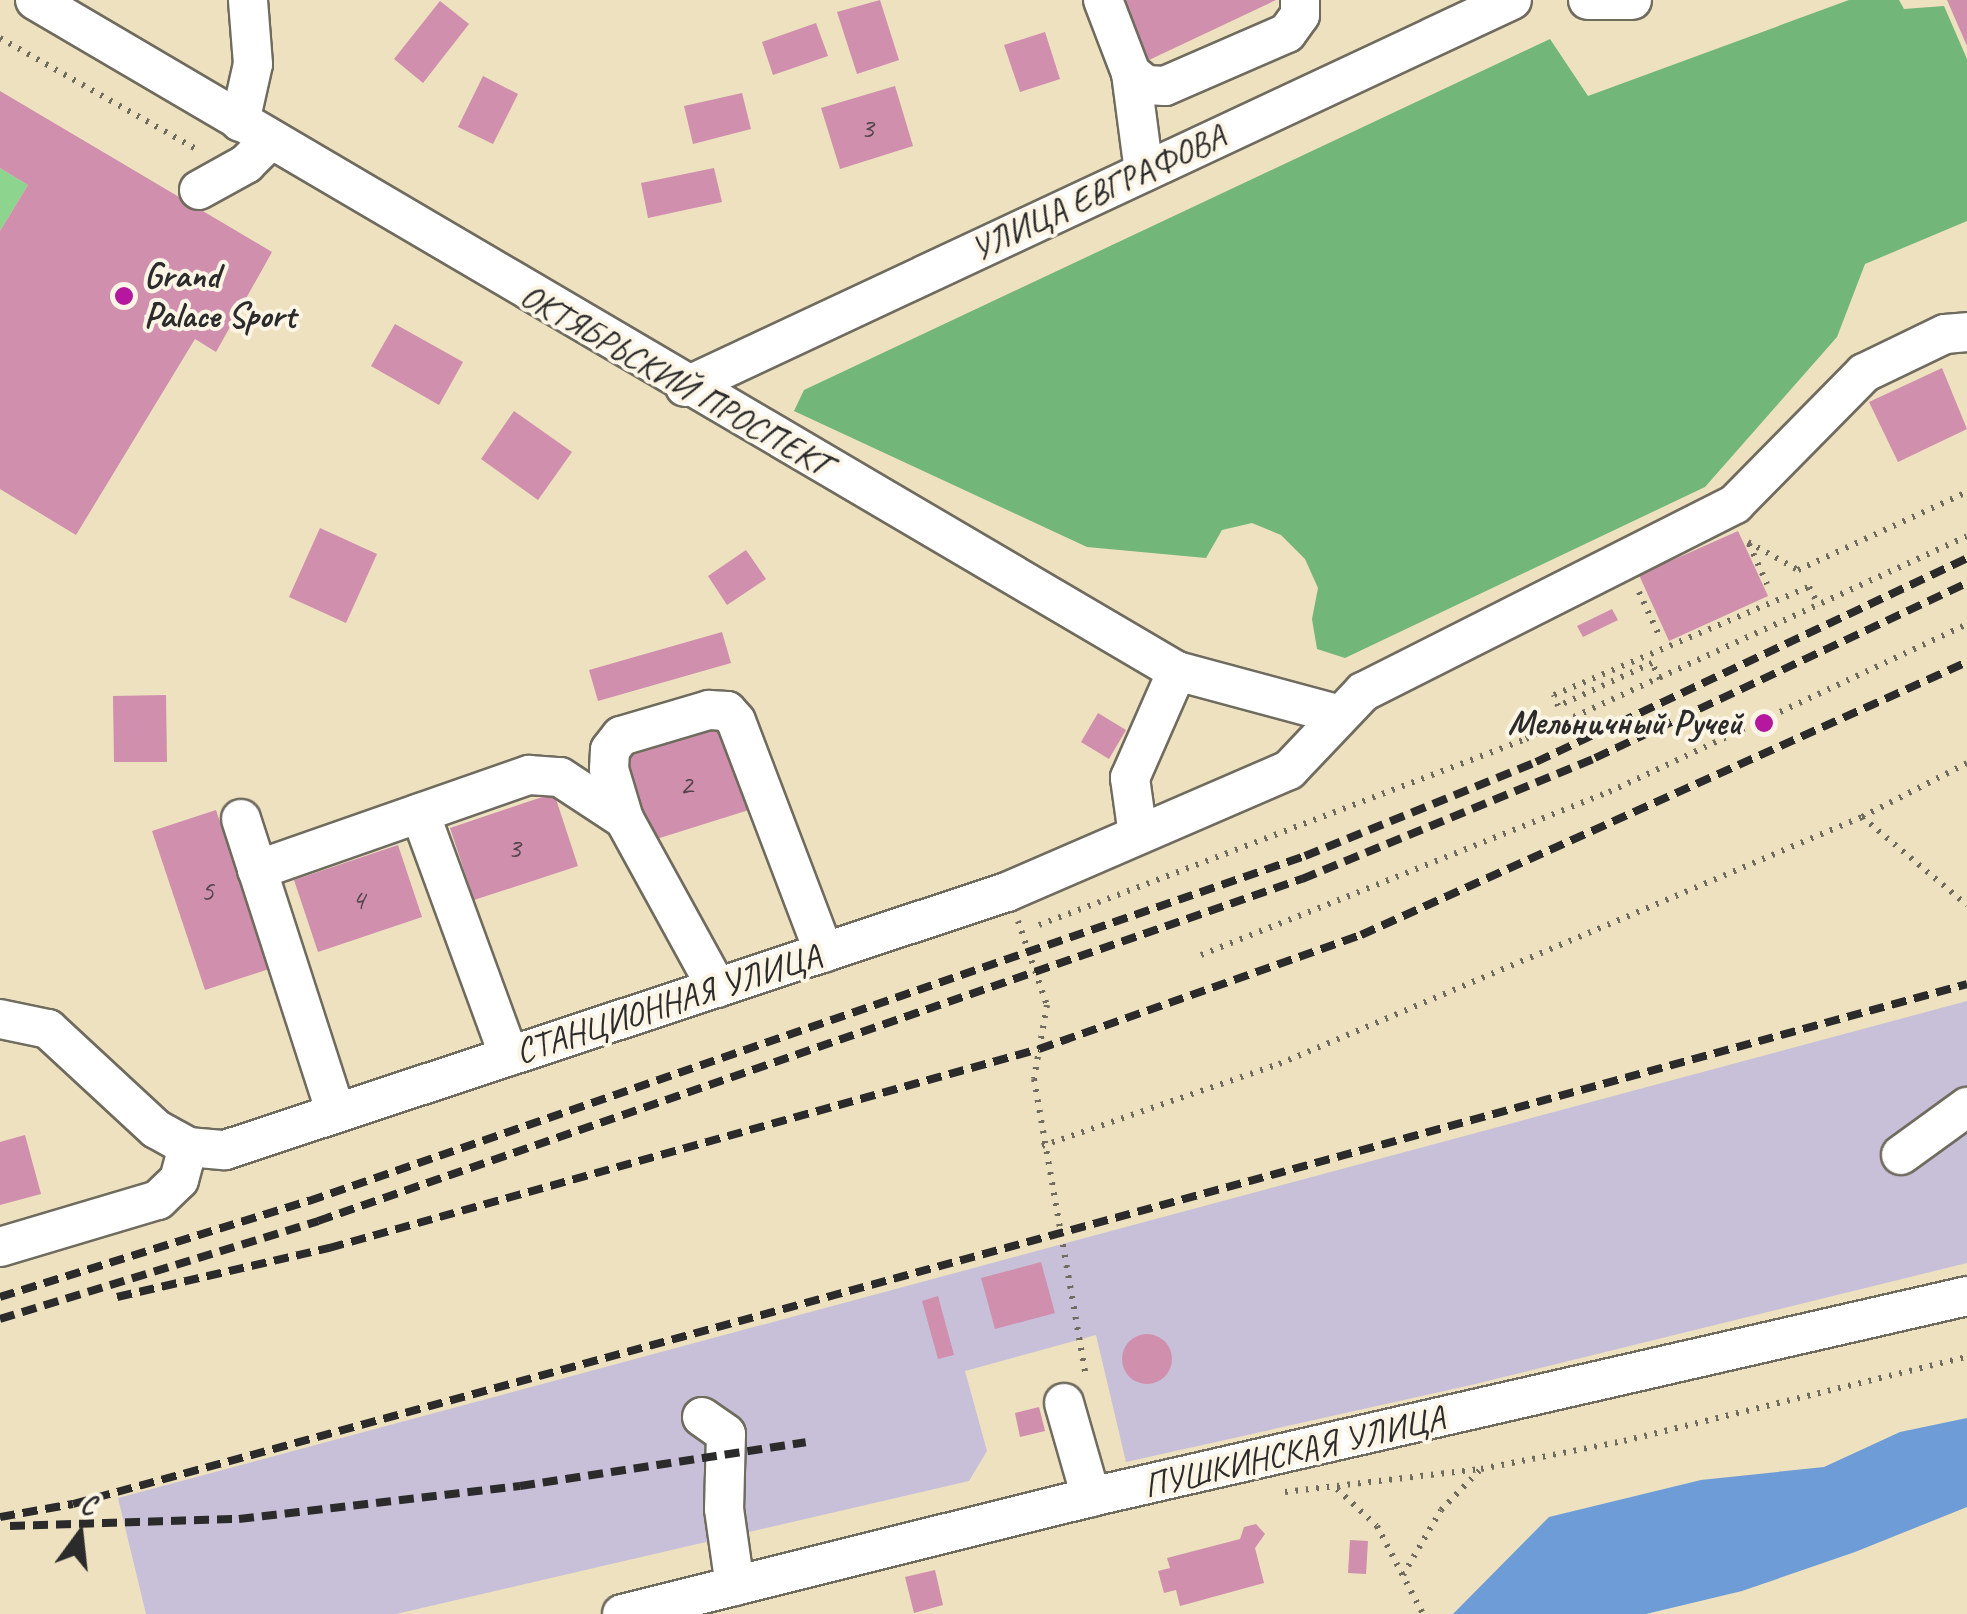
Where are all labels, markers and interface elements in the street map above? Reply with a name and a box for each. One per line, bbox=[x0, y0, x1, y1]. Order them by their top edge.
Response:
house number: 3 bbox=[860, 109, 874, 145]
street label: УЛИЦА ЕВГРАФОВА bbox=[965, 116, 1231, 270]
place label: Grand Palace Sport bbox=[144, 255, 295, 337]
street label: ОКТЯБРЬСКИЙ ПРОСПЕКТ bbox=[513, 274, 837, 486]
marker: Grand Palace Sport bbox=[113, 285, 135, 307]
place label: Мельничный Ручей bbox=[1508, 702, 1742, 744]
marker: Мельничный Ручей bbox=[1751, 710, 1777, 736]
house number: 2 bbox=[679, 766, 693, 802]
house number: 3 bbox=[507, 829, 521, 865]
house number: 5 bbox=[200, 872, 214, 908]
house number: 4 bbox=[351, 881, 365, 917]
street label: СТАНЦИОННАЯ УЛИЦА bbox=[511, 935, 825, 1073]
street label: ПУШКИНСКАЯ УЛИЦА bbox=[1140, 1397, 1448, 1507]
north arrow bbox=[30, 1484, 130, 1584]
text: С bbox=[77, 1486, 99, 1523]

